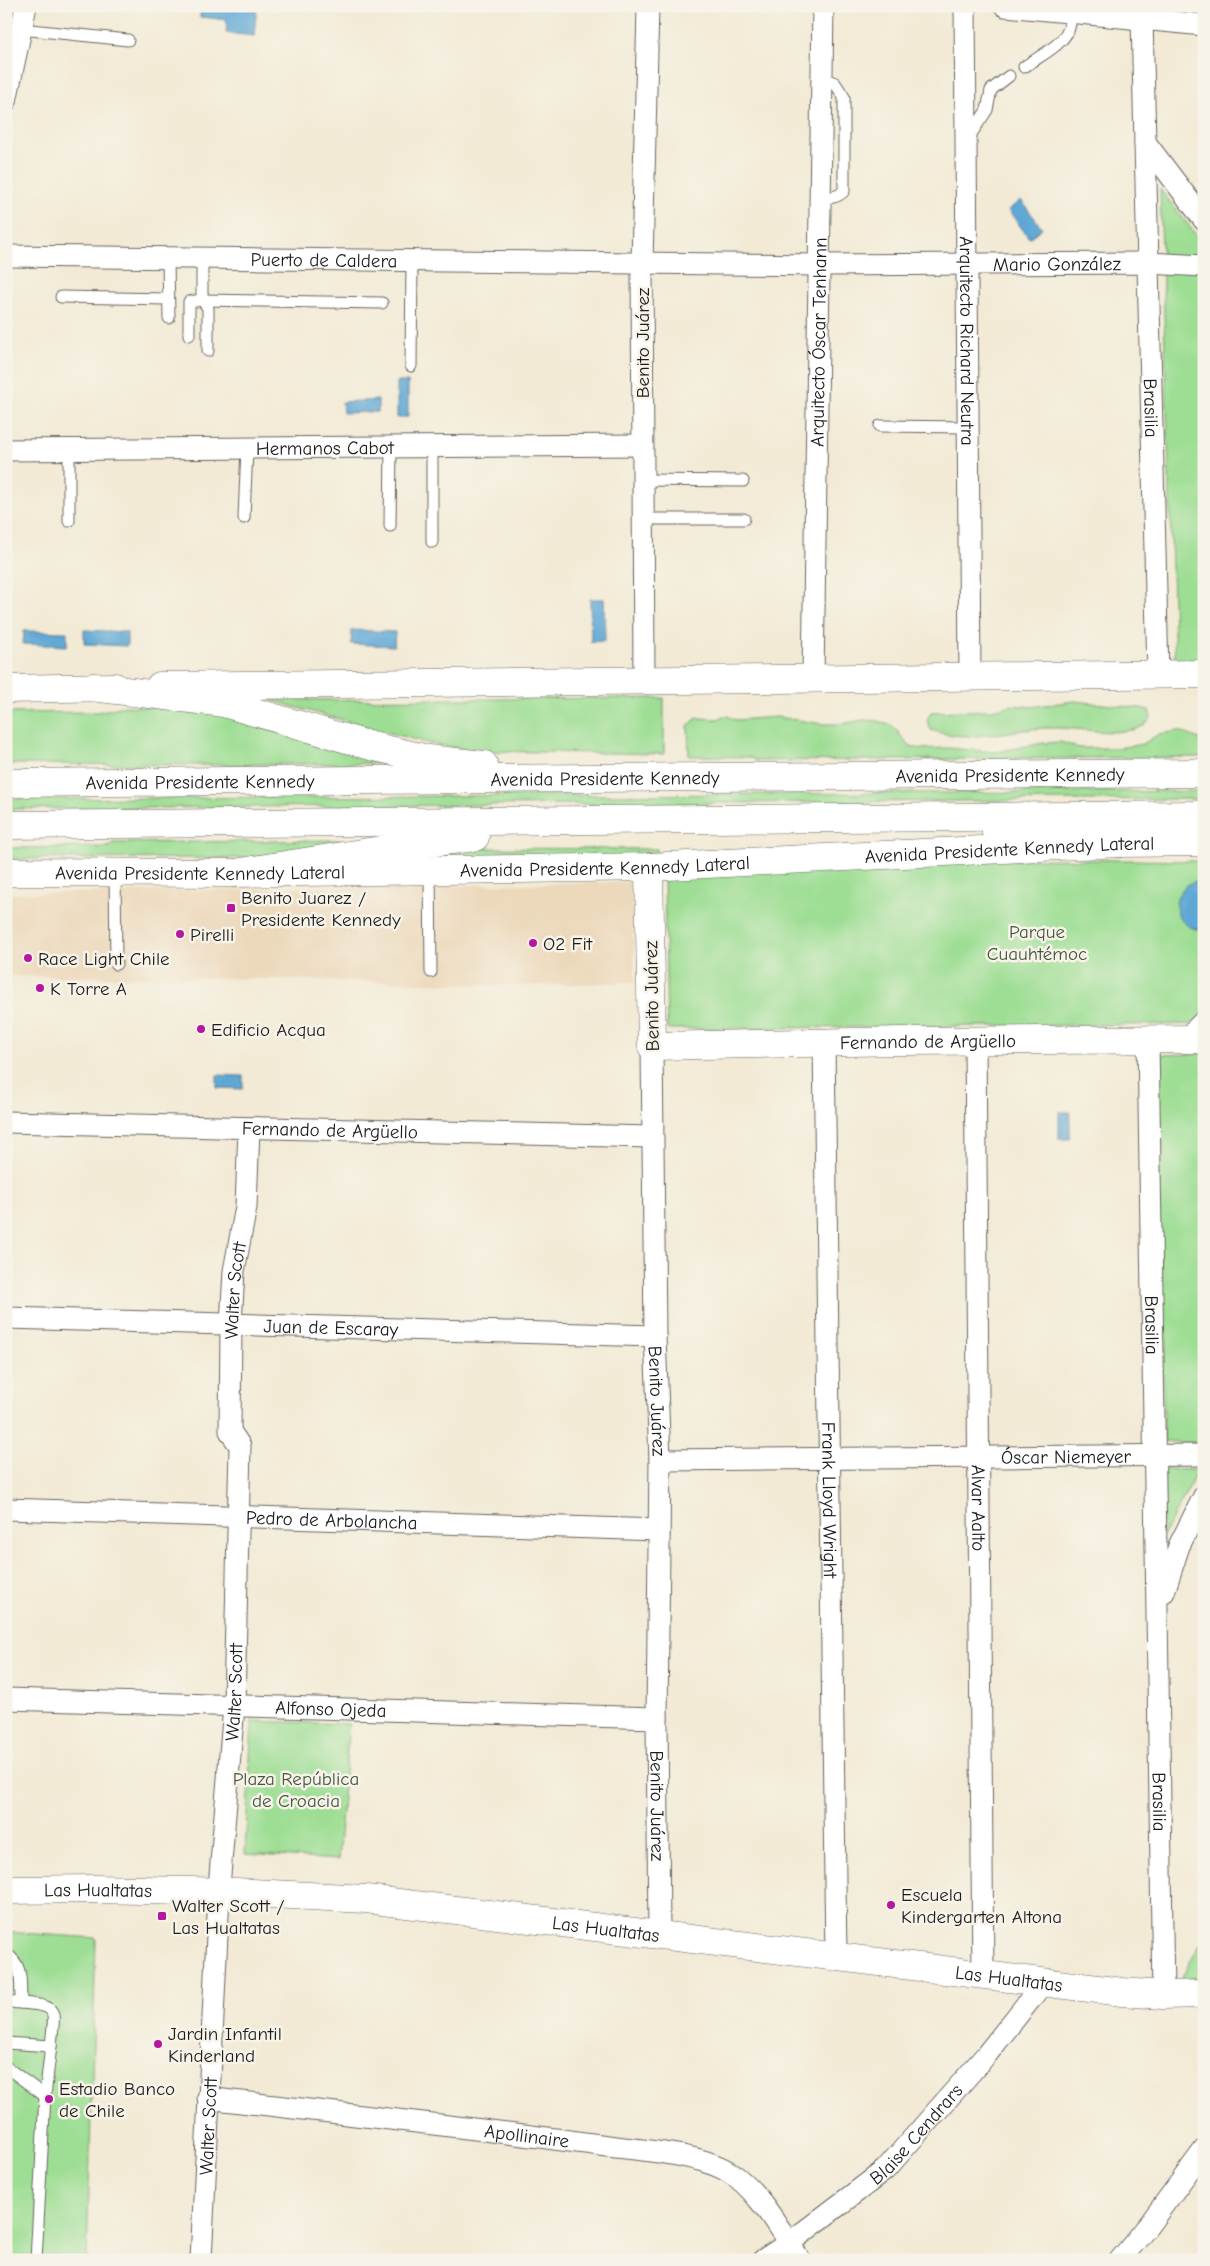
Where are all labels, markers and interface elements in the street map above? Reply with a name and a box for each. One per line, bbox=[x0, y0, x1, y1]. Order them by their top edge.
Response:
street label: Arquitecto Richard Neutra bbox=[955, 236, 978, 446]
street label: Arquitecto Óscar Tenhann bbox=[806, 237, 832, 447]
street label: Puerto de Caldera bbox=[250, 249, 398, 272]
street label: Mario González bbox=[993, 253, 1121, 276]
street label: Benito Juárez bbox=[632, 288, 654, 398]
street label: Brasilia bbox=[1139, 378, 1162, 438]
street label: Hermanos Cabot bbox=[256, 437, 395, 460]
street label: Avenida Presidente Kennedy bbox=[895, 764, 1125, 788]
street label: Avenida Presidente Kennedy bbox=[490, 767, 720, 791]
street label: Avenida Presidente Kennedy bbox=[85, 770, 315, 794]
street label: Avenida Presidente Kennedy Lateral bbox=[864, 833, 1154, 868]
street label: Avenida Presidente Kennedy Lateral bbox=[460, 852, 750, 882]
street label: Avenida Presidente Kennedy Lateral bbox=[55, 861, 345, 885]
place label: Benito Juarez / Presidente Kennedy bbox=[241, 887, 401, 931]
marker: Benito Juarez / Presidente Kennedy bbox=[225, 902, 237, 914]
park label: Parque Cuauhtémoc bbox=[987, 921, 1087, 965]
place label: Pirelli bbox=[190, 924, 234, 946]
marker: Pirelli bbox=[174, 928, 186, 940]
place label: O2 Fit bbox=[543, 933, 593, 955]
marker: O2 Fit bbox=[527, 937, 539, 949]
street label: Benito Juárez bbox=[640, 941, 664, 1051]
place label: Race Light Chile bbox=[38, 948, 170, 970]
marker: Race Light Chile bbox=[22, 952, 34, 964]
place label: K Torre A bbox=[50, 978, 127, 1000]
marker: K Torre A bbox=[34, 982, 46, 994]
place label: Edificio Acqua bbox=[211, 1019, 326, 1041]
marker: Edificio Acqua bbox=[195, 1023, 207, 1035]
street label: Fernando de Argüello bbox=[840, 1030, 1016, 1054]
street label: Fernando de Argüello bbox=[242, 1117, 418, 1144]
street label: Walter Scott bbox=[221, 1239, 251, 1339]
street label: Brasilia bbox=[1140, 1295, 1163, 1355]
street label: Juan de Escaray bbox=[263, 1315, 399, 1341]
street label: Benito Juárez bbox=[643, 1345, 670, 1457]
street label: Frank Lloyd Wright bbox=[817, 1422, 841, 1579]
street label: Óscar Niemeyer bbox=[1001, 1446, 1131, 1469]
street label: Alvar Aalto bbox=[967, 1465, 989, 1551]
street label: Pedro de Arbolancha bbox=[246, 1507, 418, 1534]
street label: Walter Scott bbox=[221, 1642, 247, 1742]
street label: Alfonso Ojeda bbox=[275, 1697, 387, 1722]
street label: Benito Juárez bbox=[645, 1750, 668, 1861]
park label: Plaza República de Croacia bbox=[233, 1768, 359, 1812]
street label: Brasilia bbox=[1148, 1772, 1170, 1832]
street label: Las Hualtatas bbox=[44, 1879, 152, 1902]
place label: Escuela Kindergarten Altona bbox=[901, 1884, 1062, 1928]
place label: Walter Scott / Las Hualtatas bbox=[172, 1895, 284, 1939]
marker: Escuela Kindergarten Altona bbox=[885, 1899, 897, 1911]
marker: Walter Scott / Las Hualtatas bbox=[156, 1910, 168, 1922]
street label: Las Hualtatas bbox=[551, 1912, 661, 1947]
street label: Las Hualtatas bbox=[954, 1962, 1064, 1997]
place label: Jardin Infantil Kinderland bbox=[168, 2023, 282, 2067]
marker: Jardin Infantil Kinderland bbox=[152, 2038, 164, 2050]
street label: Walter Scott bbox=[195, 2076, 222, 2176]
place label: Estadio Banco de Chile bbox=[59, 2078, 175, 2122]
street label: Blaise Cendrars bbox=[866, 2080, 968, 2190]
marker: Estadio Banco de Chile bbox=[43, 2093, 55, 2105]
street label: Apollinaire bbox=[483, 2120, 570, 2153]

